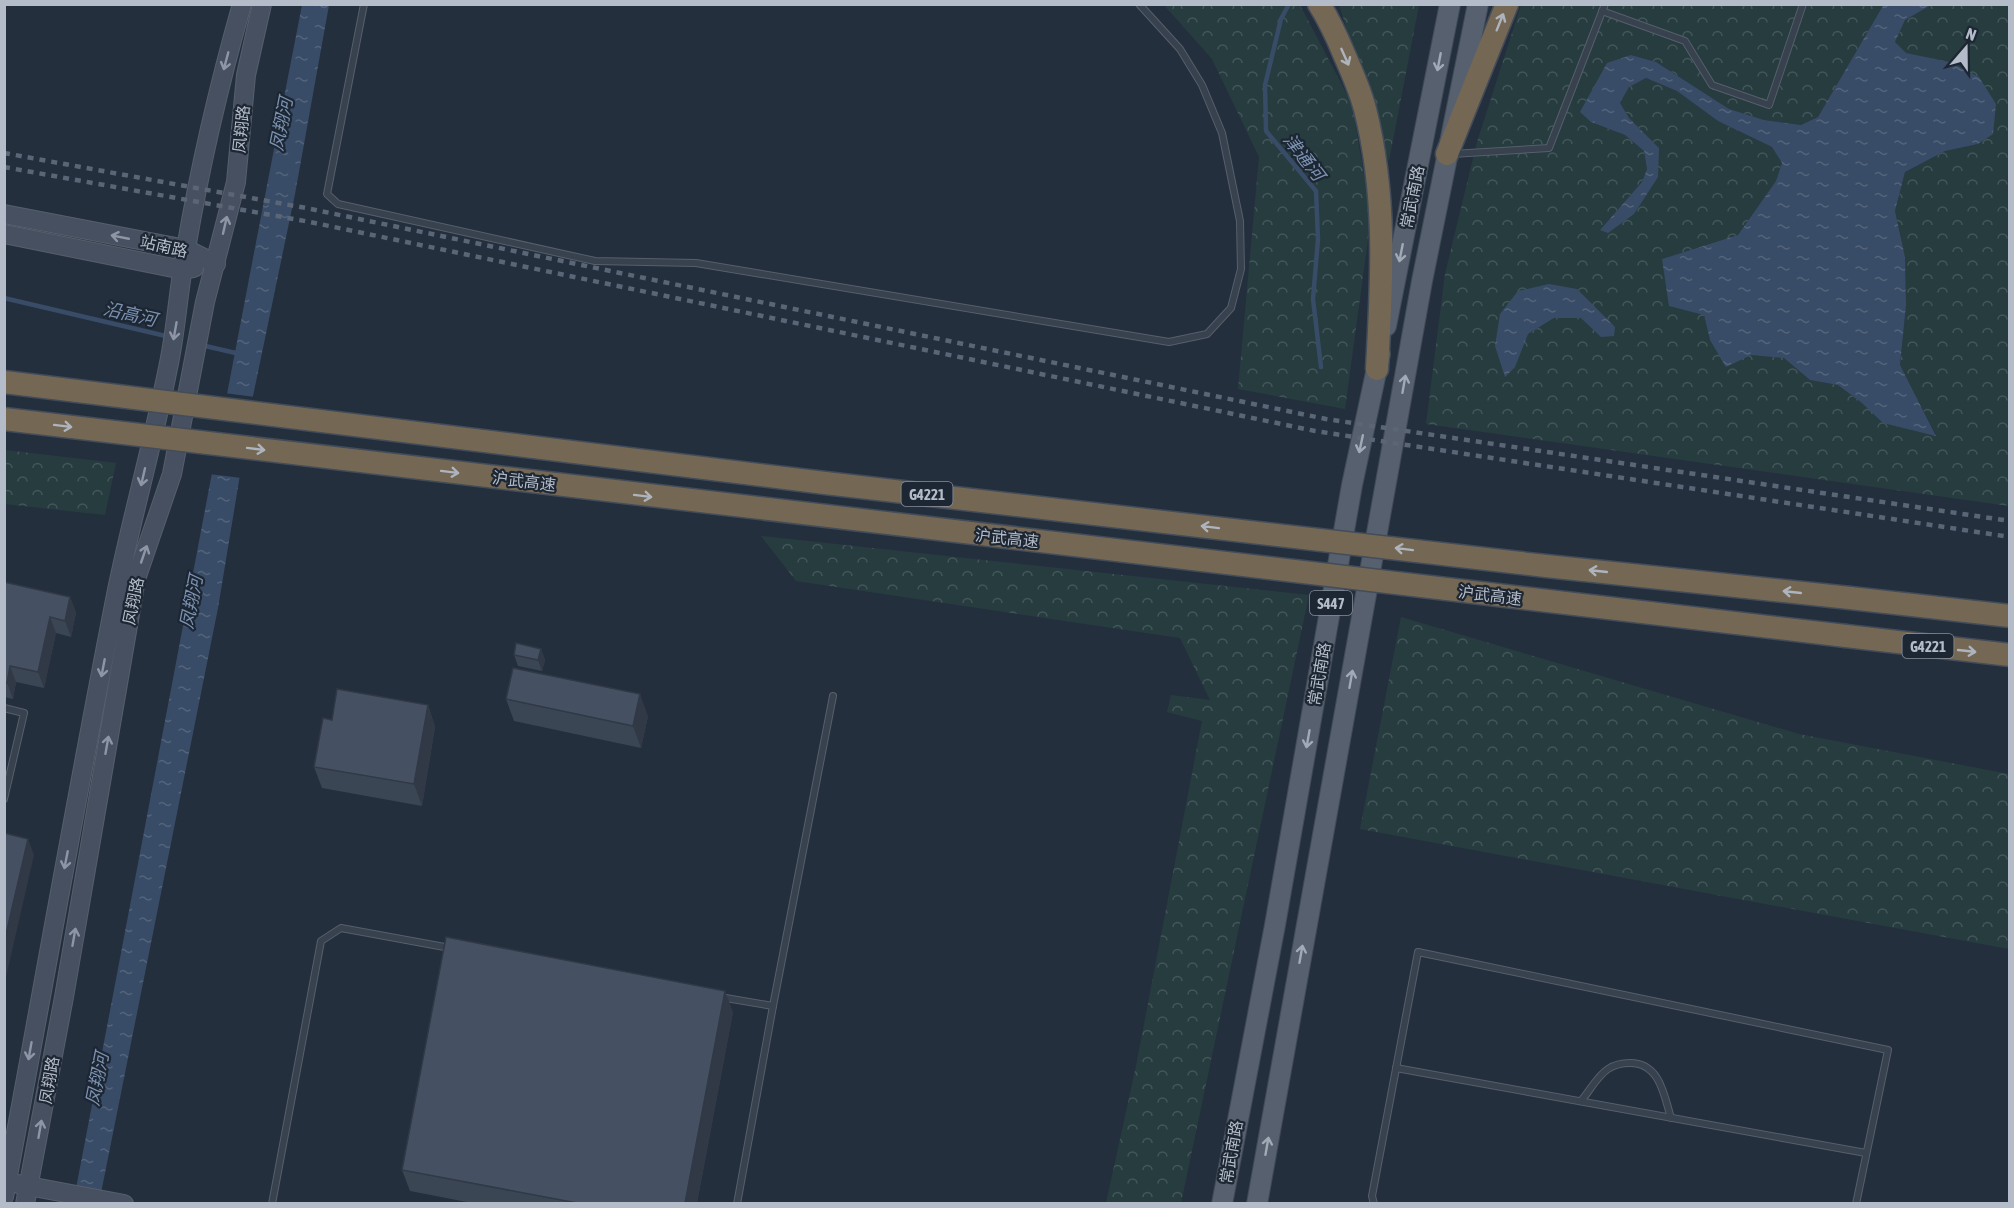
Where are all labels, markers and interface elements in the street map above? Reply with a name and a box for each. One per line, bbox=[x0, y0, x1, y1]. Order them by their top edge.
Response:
one-way arrow bbox=[1495, 13, 1506, 32]
north arrow bbox=[1936, 18, 1996, 78]
text: N bbox=[1964, 24, 1979, 44]
one-way arrow bbox=[1340, 47, 1351, 65]
one-way arrow bbox=[220, 51, 231, 70]
one-way arrow bbox=[1433, 52, 1444, 71]
water label: 凤翔河 bbox=[266, 93, 297, 153]
street label: 凤翔路 bbox=[230, 104, 252, 154]
water label: 津通河 bbox=[1279, 129, 1331, 187]
street label: 常武南路 bbox=[1397, 164, 1427, 230]
one-way arrow bbox=[220, 216, 232, 235]
one-way arrow bbox=[111, 231, 130, 242]
street label: 站南路 bbox=[139, 232, 189, 260]
one-way arrow bbox=[1395, 243, 1406, 263]
water label: 沿高河 bbox=[101, 298, 162, 331]
one-way arrow bbox=[169, 320, 180, 340]
one-way arrow bbox=[1398, 375, 1409, 394]
one-way arrow bbox=[52, 421, 72, 432]
one-way arrow bbox=[1355, 434, 1366, 453]
one-way arrow bbox=[246, 444, 266, 455]
one-way arrow bbox=[137, 467, 148, 487]
one-way arrow bbox=[439, 467, 459, 478]
street label: 沪武高速 bbox=[491, 468, 557, 494]
road number: G4221 bbox=[902, 482, 952, 506]
one-way arrow bbox=[633, 490, 653, 501]
one-way arrow bbox=[1201, 521, 1221, 532]
street label: 沪武高速 bbox=[974, 526, 1040, 550]
one-way arrow bbox=[1395, 544, 1414, 555]
one-way arrow bbox=[140, 545, 151, 564]
one-way arrow bbox=[1588, 565, 1608, 576]
water label: 凤翔河 bbox=[176, 571, 207, 631]
street label: 凤翔路 bbox=[120, 576, 146, 626]
street label: 沪武高速 bbox=[1457, 582, 1523, 608]
one-way arrow bbox=[1782, 586, 1802, 597]
road number: S447 bbox=[1310, 591, 1352, 615]
road number: G4221 bbox=[1902, 634, 1954, 658]
street label: 常武南路 bbox=[1305, 641, 1333, 707]
one-way arrow bbox=[1956, 646, 1976, 657]
one-way arrow bbox=[97, 658, 108, 677]
one-way arrow bbox=[1346, 670, 1357, 690]
one-way arrow bbox=[1302, 729, 1313, 749]
one-way arrow bbox=[102, 736, 113, 756]
one-way arrow bbox=[60, 849, 71, 869]
one-way arrow bbox=[69, 928, 80, 948]
one-way arrow bbox=[1296, 945, 1307, 964]
one-way arrow bbox=[25, 1041, 36, 1061]
water label: 凤翔河 bbox=[82, 1048, 113, 1108]
street label: 凤翔路 bbox=[36, 1055, 62, 1105]
street label: 常武南路 bbox=[1217, 1119, 1245, 1185]
one-way arrow bbox=[34, 1120, 45, 1140]
one-way arrow bbox=[1262, 1137, 1273, 1156]

